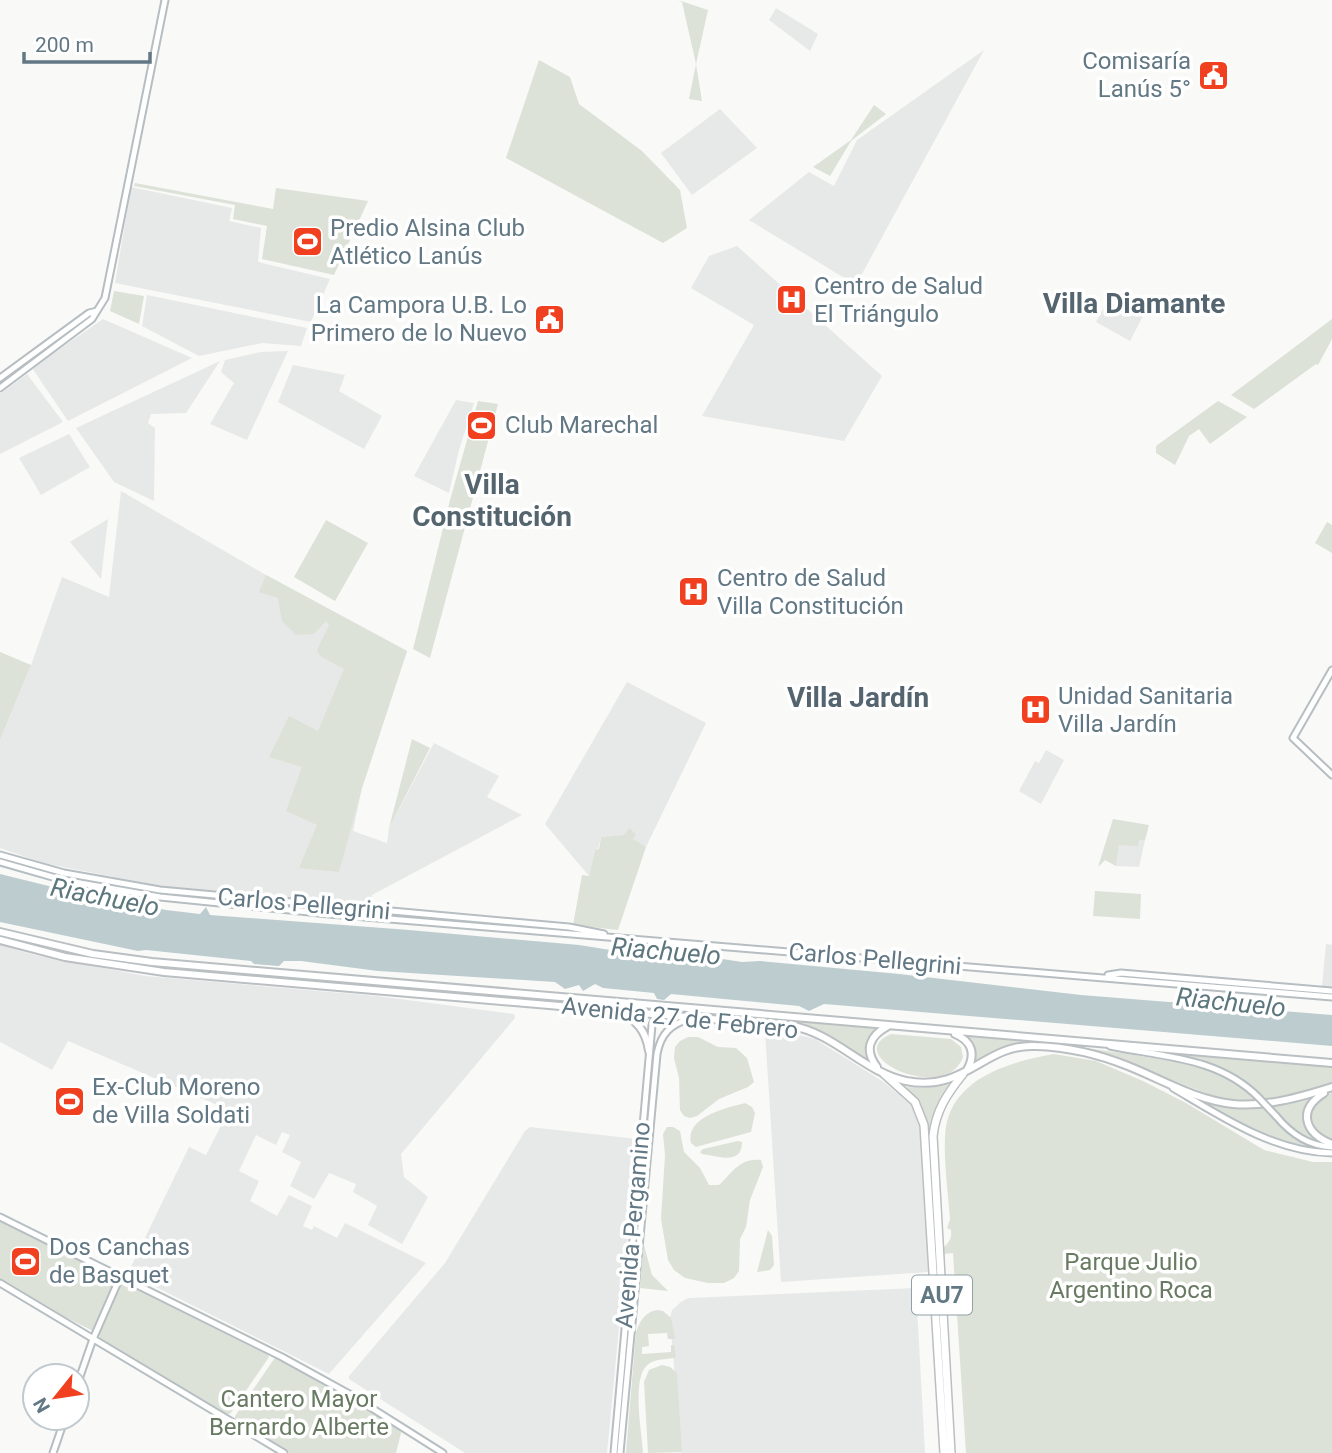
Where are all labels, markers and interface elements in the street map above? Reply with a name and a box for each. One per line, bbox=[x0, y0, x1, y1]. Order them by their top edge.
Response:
scale bar bbox=[24, 21, 150, 65]
text: 200 m bbox=[35, 33, 94, 57]
place label: Comisaría Lanús 5° bbox=[1082, 47, 1191, 103]
public building icon: Comisaría Lanús 5° bbox=[1197, 58, 1231, 92]
place label: Predio Alsina Club Atlético Lanús bbox=[330, 214, 525, 270]
sports icon: Predio Alsina Club Atlético Lanús bbox=[290, 225, 324, 259]
place label: Centro de Salud El Triángulo bbox=[814, 272, 983, 328]
hospital icon: Centro de Salud El Triángulo bbox=[774, 283, 808, 317]
district label: Villa Diamante bbox=[1043, 287, 1225, 320]
place label: La Campora U.B. Lo Primero de lo Nuevo bbox=[311, 291, 527, 347]
public building icon: La Campora U.B. Lo Primero de lo Nuevo bbox=[533, 302, 567, 336]
sports icon: Club Marechal bbox=[465, 408, 499, 442]
place label: Club Marechal bbox=[505, 411, 658, 439]
district label: Villa Constitución bbox=[412, 468, 572, 533]
place label: Centro de Salud Villa Constitución bbox=[717, 564, 904, 620]
hospital icon: Centro de Salud Villa Constitución bbox=[677, 575, 711, 609]
district label: Villa Jardín bbox=[787, 681, 929, 714]
place label: Unidad Sanitaria Villa Jardín bbox=[1058, 682, 1233, 738]
hospital icon: Unidad Sanitaria Villa Jardín bbox=[1018, 693, 1052, 727]
water label: Riachuelo bbox=[48, 872, 162, 922]
street label: Carlos Pellegrini bbox=[216, 883, 392, 925]
water label: Riachuelo bbox=[610, 931, 722, 971]
street label: Carlos Pellegrini bbox=[787, 938, 963, 980]
water label: Riachuelo bbox=[1175, 981, 1287, 1023]
street label: Avenida 27 de Febrero bbox=[560, 992, 800, 1044]
place label: Ex-Club Moreno de Villa Soldati bbox=[92, 1073, 261, 1129]
sports icon: Ex-Club Moreno de Villa Soldati bbox=[52, 1084, 86, 1118]
street label: Avenida Pergamino bbox=[610, 1121, 656, 1329]
place label: Dos Canchas de Basquet bbox=[49, 1233, 190, 1289]
sports icon: Dos Canchas de Basquet bbox=[9, 1244, 43, 1278]
park label: Parque Julio Argentino Roca bbox=[1049, 1248, 1213, 1304]
road number: AU7 bbox=[912, 1276, 972, 1314]
north arrow bbox=[21, 1362, 91, 1432]
park label: Cantero Mayor Bernardo Alberte bbox=[209, 1385, 389, 1441]
text: N bbox=[28, 1394, 55, 1417]

